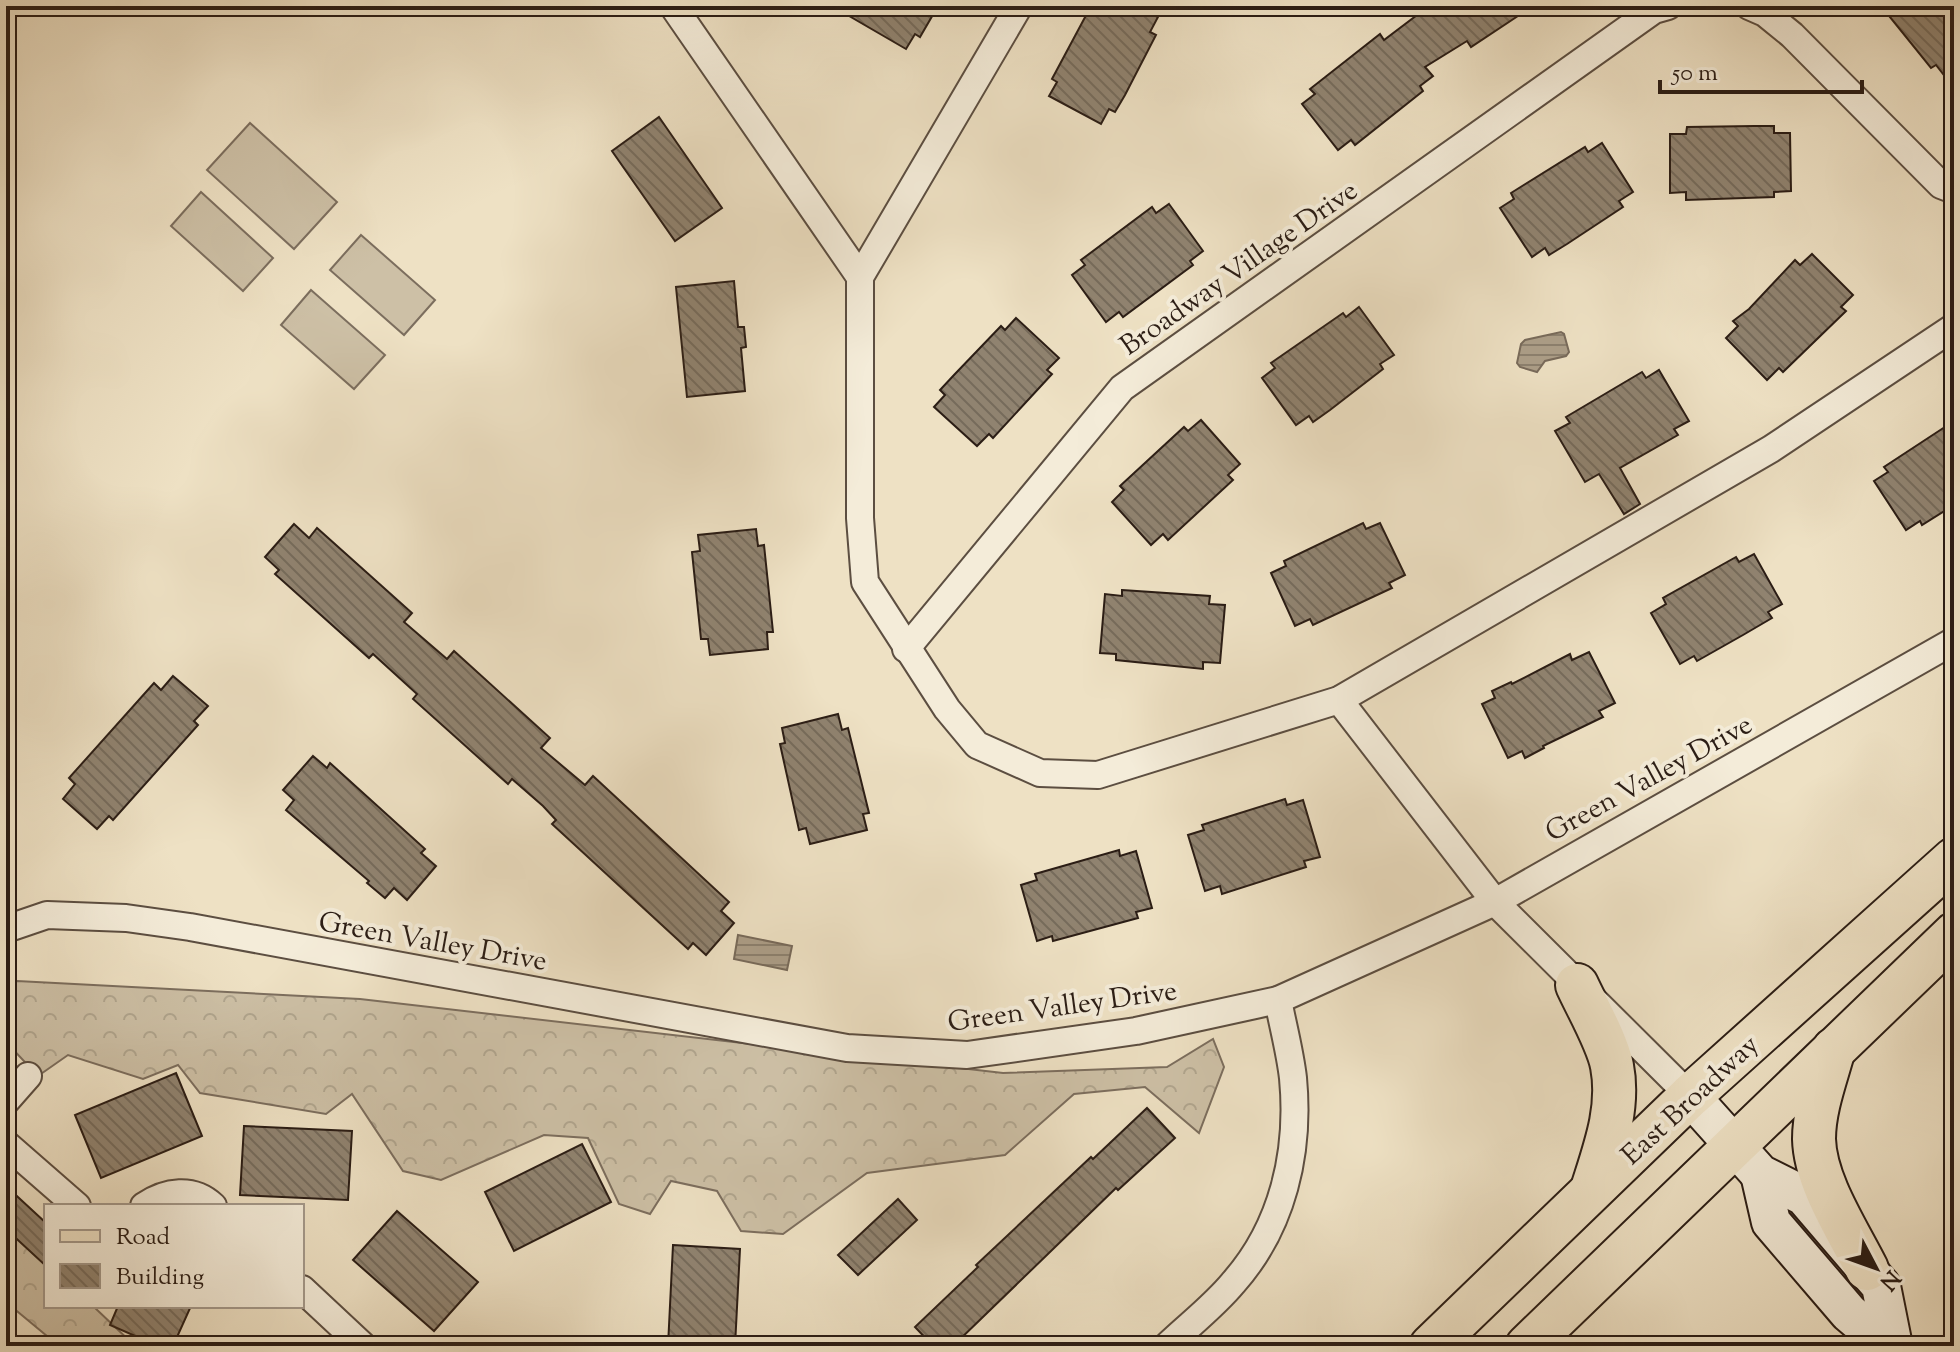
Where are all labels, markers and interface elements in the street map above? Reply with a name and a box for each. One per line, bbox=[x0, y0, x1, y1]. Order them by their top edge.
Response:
scale bar bbox=[1660, 44, 1862, 94]
text: 50 m bbox=[1670, 57, 1718, 91]
street label: Broadway Village Drive bbox=[1113, 172, 1367, 367]
street label: Green Valley Drive bbox=[1539, 706, 1760, 853]
street label: Green Valley Drive bbox=[315, 903, 550, 983]
street label: Green Valley Drive bbox=[945, 972, 1180, 1044]
street label: East Broadway bbox=[1613, 1027, 1769, 1176]
legend bbox=[44, 1204, 304, 1308]
text: Road bbox=[116, 1221, 170, 1255]
north arrow bbox=[1836, 1228, 1916, 1308]
text: Building bbox=[116, 1261, 205, 1295]
text: N bbox=[1871, 1262, 1907, 1297]

